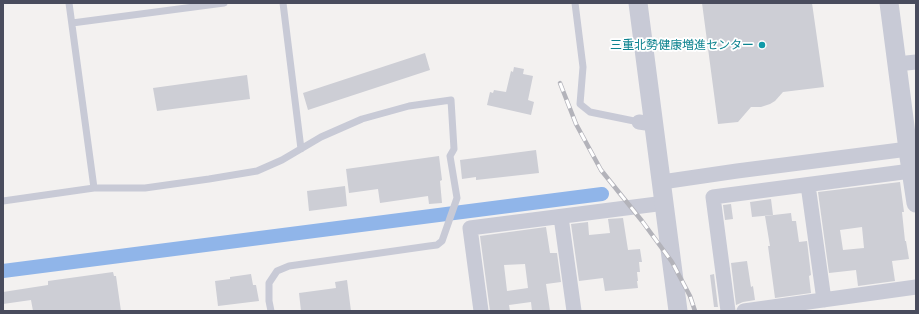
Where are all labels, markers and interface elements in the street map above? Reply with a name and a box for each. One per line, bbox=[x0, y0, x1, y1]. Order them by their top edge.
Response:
place label: 三重北勢健康増進センター bbox=[610, 38, 754, 52]
marker: 三重北勢健康増進センター bbox=[757, 40, 767, 50]

